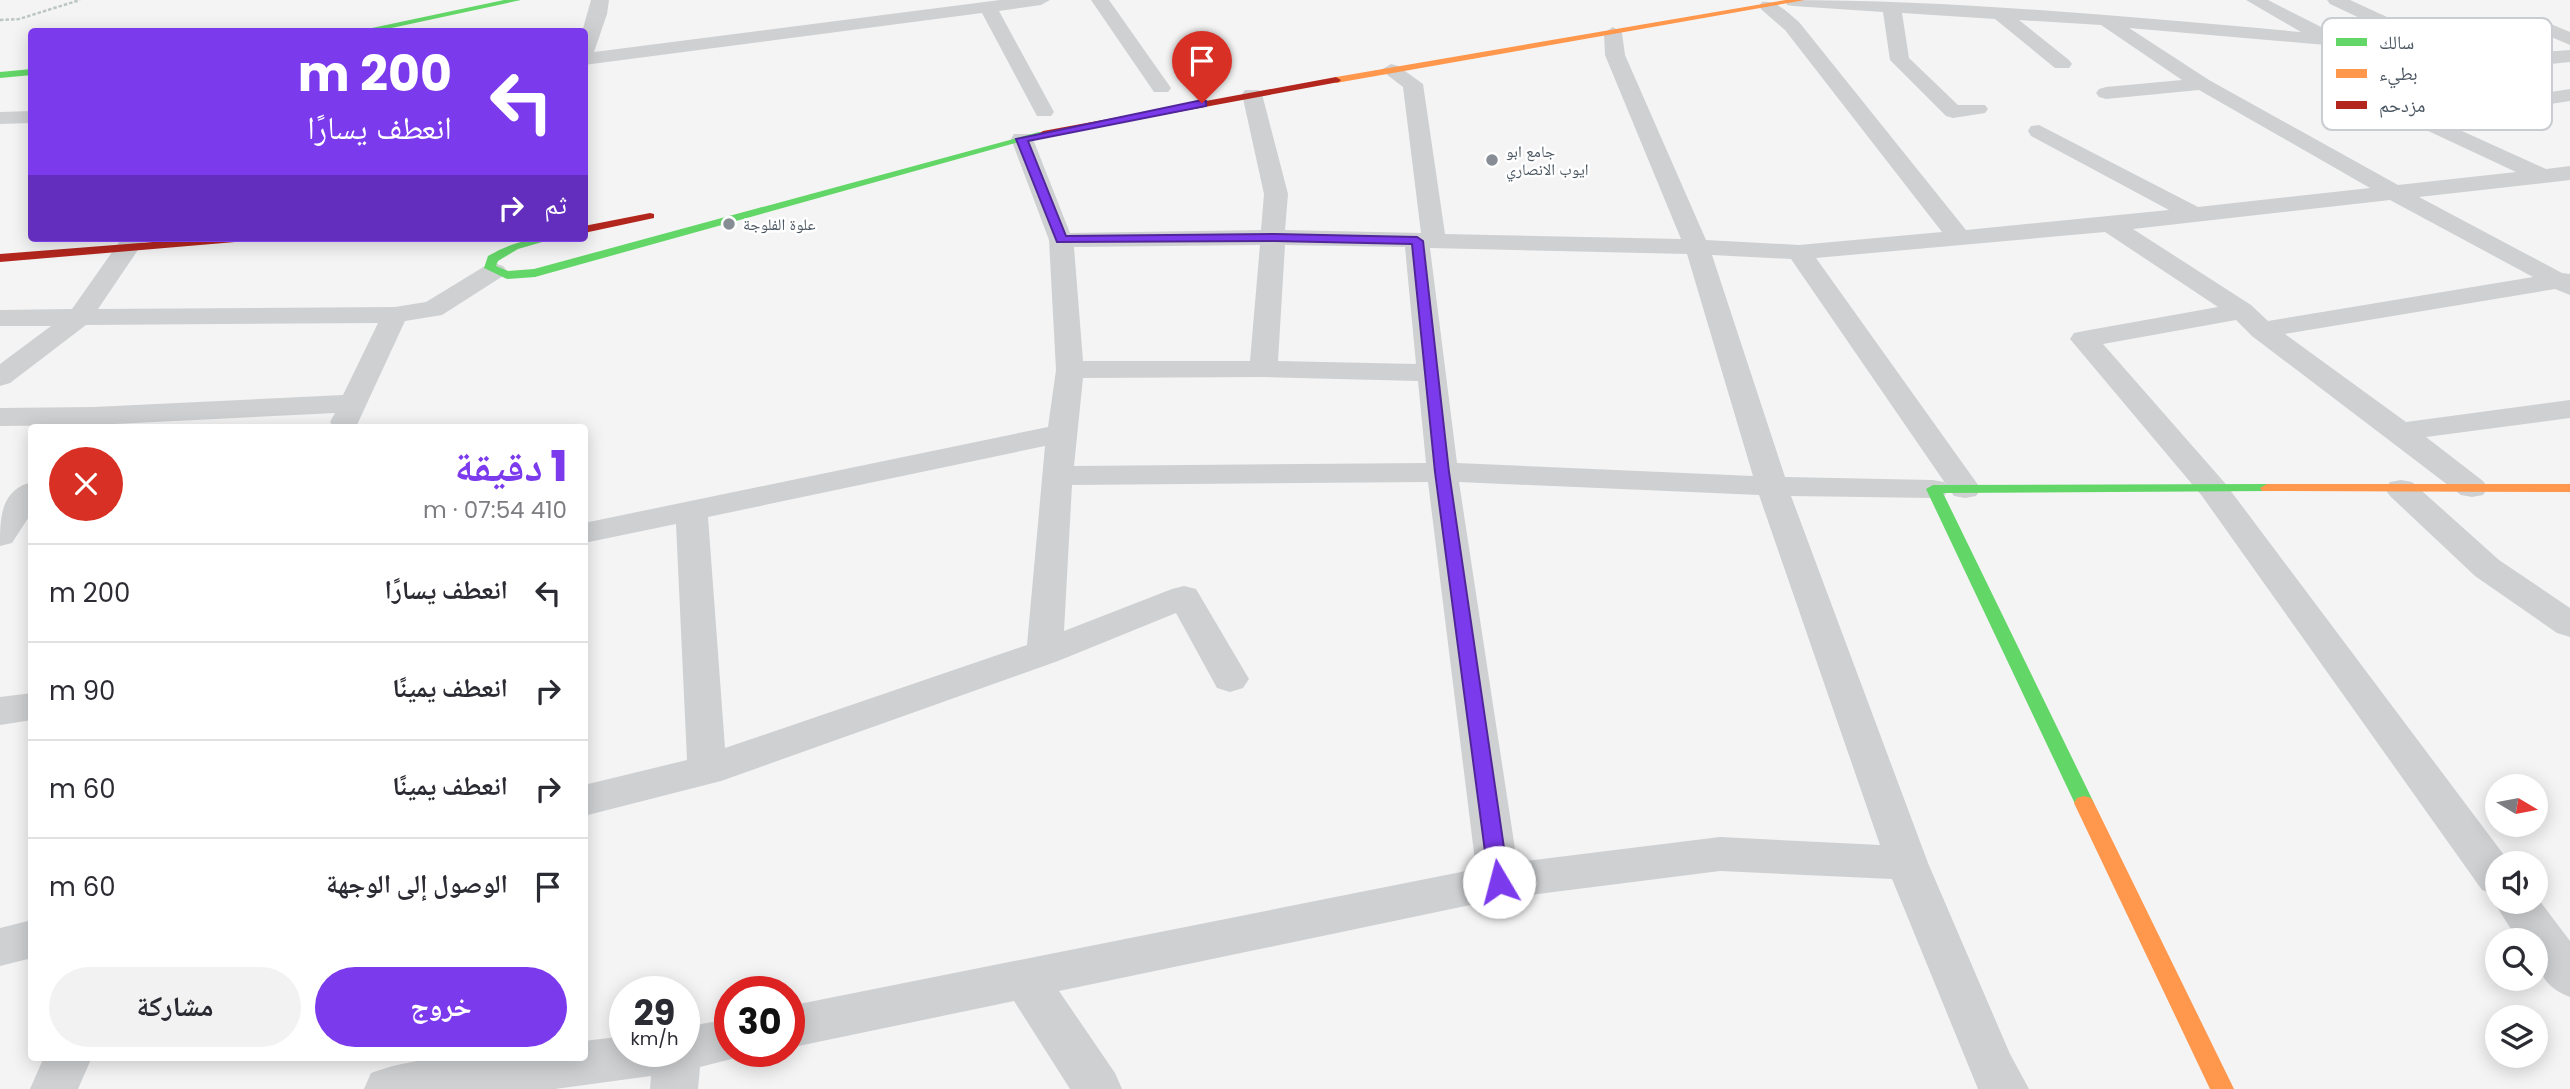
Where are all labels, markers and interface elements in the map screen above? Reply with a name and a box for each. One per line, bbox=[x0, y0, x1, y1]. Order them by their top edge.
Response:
legend bbox=[2322, 18, 2552, 130]
text: سالك bbox=[2379, 29, 2414, 56]
pin bbox=[1172, 31, 1232, 103]
text: 200 m bbox=[298, 40, 452, 108]
icon: arrive bbox=[1183, 42, 1221, 80]
icon: left bbox=[476, 56, 567, 147]
text: بطيء bbox=[2379, 60, 2418, 89]
text: مزدحم bbox=[2379, 92, 2425, 119]
text: انعطف يسارًا bbox=[307, 105, 452, 150]
place label: جامع ابو ايوب الانصاري bbox=[1506, 140, 1588, 182]
marker: جامع ابو ايوب الانصاري bbox=[1484, 152, 1500, 168]
text: ثم bbox=[544, 187, 567, 223]
icon: right bbox=[492, 189, 530, 227]
place label: علوة الفلوجة bbox=[743, 213, 816, 236]
marker: علوة الفلوجة bbox=[721, 216, 737, 232]
text: 1 دقيقة bbox=[455, 437, 567, 496]
button: close bbox=[49, 447, 123, 521]
text: 410 m · 07:54 bbox=[423, 494, 567, 526]
text: انعطف يسارًا bbox=[385, 572, 508, 608]
icon: left bbox=[529, 574, 567, 612]
text: 200 m bbox=[49, 575, 130, 611]
text: انعطف يمينًا bbox=[392, 670, 508, 706]
icon: right bbox=[529, 672, 567, 710]
text: 90 m bbox=[49, 673, 115, 709]
text: انعطف يمينًا bbox=[392, 768, 508, 804]
icon: right bbox=[529, 770, 567, 808]
text: 60 m bbox=[49, 771, 116, 807]
north arrow bbox=[2485, 774, 2548, 836]
map controls bbox=[2485, 774, 2548, 1068]
position arrow bbox=[1462, 845, 1536, 919]
button: sound bbox=[2485, 851, 2548, 914]
text: الوصول إلى الوجهة bbox=[326, 866, 508, 902]
icon: arrive bbox=[529, 868, 567, 906]
text: 60 m bbox=[49, 869, 116, 905]
button: search bbox=[2485, 928, 2548, 991]
button: مشاركة bbox=[49, 967, 301, 1047]
button: خروج bbox=[315, 967, 567, 1047]
speed limit sign: 30 bbox=[714, 976, 805, 1067]
text: 29 bbox=[634, 988, 675, 1037]
button: layers bbox=[2485, 1005, 2548, 1068]
text: km/h bbox=[631, 1026, 678, 1051]

